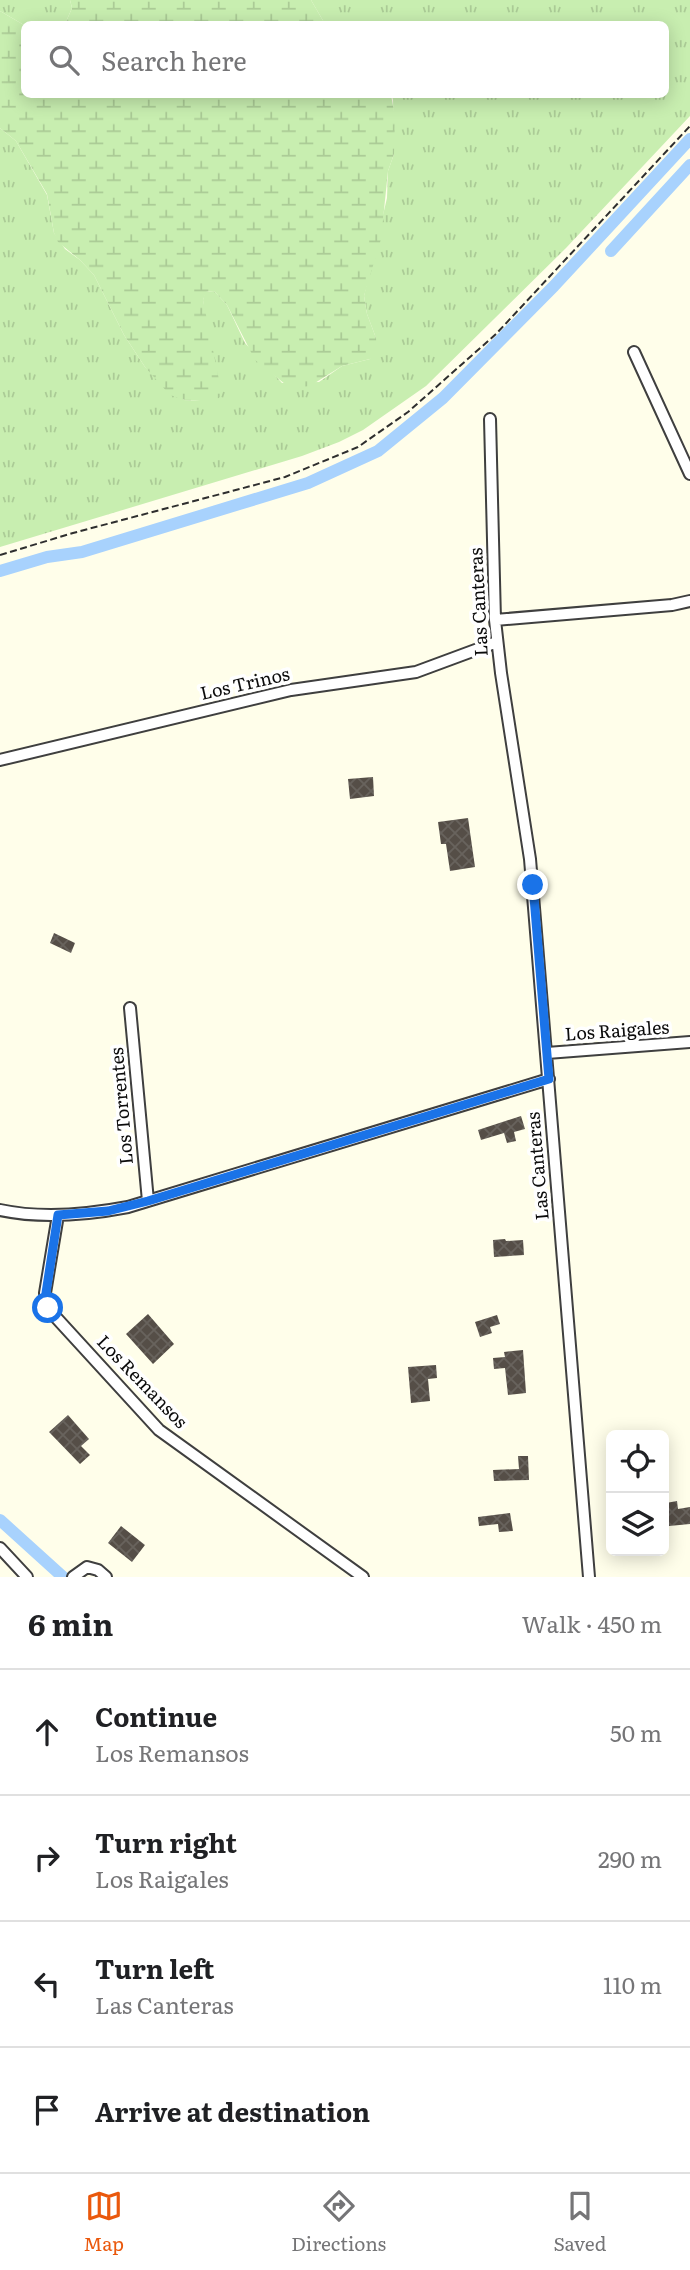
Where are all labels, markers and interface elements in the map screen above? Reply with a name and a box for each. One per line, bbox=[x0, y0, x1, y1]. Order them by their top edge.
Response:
search box bbox=[21, 21, 669, 98]
text: Search here bbox=[101, 40, 247, 79]
icon: search bbox=[45, 41, 83, 79]
street label: Las Canteras bbox=[461, 547, 494, 657]
street label: Los Trinos bbox=[197, 659, 292, 706]
route end bbox=[517, 869, 548, 900]
street label: Los Raigales bbox=[564, 1012, 670, 1047]
street label: Los Torrentes bbox=[102, 1046, 139, 1166]
street label: Las Canteras bbox=[518, 1111, 555, 1221]
route start bbox=[32, 1292, 63, 1323]
street label: Los Remansos bbox=[92, 1328, 195, 1434]
map controls bbox=[606, 1430, 669, 1556]
button: locate bbox=[606, 1430, 669, 1493]
button: layers bbox=[606, 1493, 669, 1556]
text: 6 min bbox=[28, 1601, 113, 1645]
text: Walk · 450 m bbox=[522, 1606, 662, 1640]
text: Continue bbox=[95, 1696, 217, 1735]
icon: ahead bbox=[28, 1713, 66, 1751]
text: 50 m bbox=[610, 1715, 662, 1749]
text: Los Remansos bbox=[95, 1735, 249, 1769]
text: Turn right bbox=[95, 1822, 237, 1861]
icon: right bbox=[28, 1839, 66, 1877]
text: 290 m bbox=[598, 1841, 662, 1875]
text: Los Raigales bbox=[95, 1861, 229, 1895]
text: Turn left bbox=[95, 1948, 214, 1987]
icon: left bbox=[28, 1965, 66, 2003]
text: 110 m bbox=[603, 1967, 662, 2001]
text: Las Canteras bbox=[95, 1987, 234, 2021]
icon: arrive bbox=[28, 2091, 66, 2129]
text: Arrive at destination bbox=[95, 2091, 370, 2130]
tab: Map bbox=[84, 2187, 124, 2257]
tab: Directions bbox=[291, 2187, 386, 2257]
tab: Saved bbox=[553, 2187, 606, 2257]

